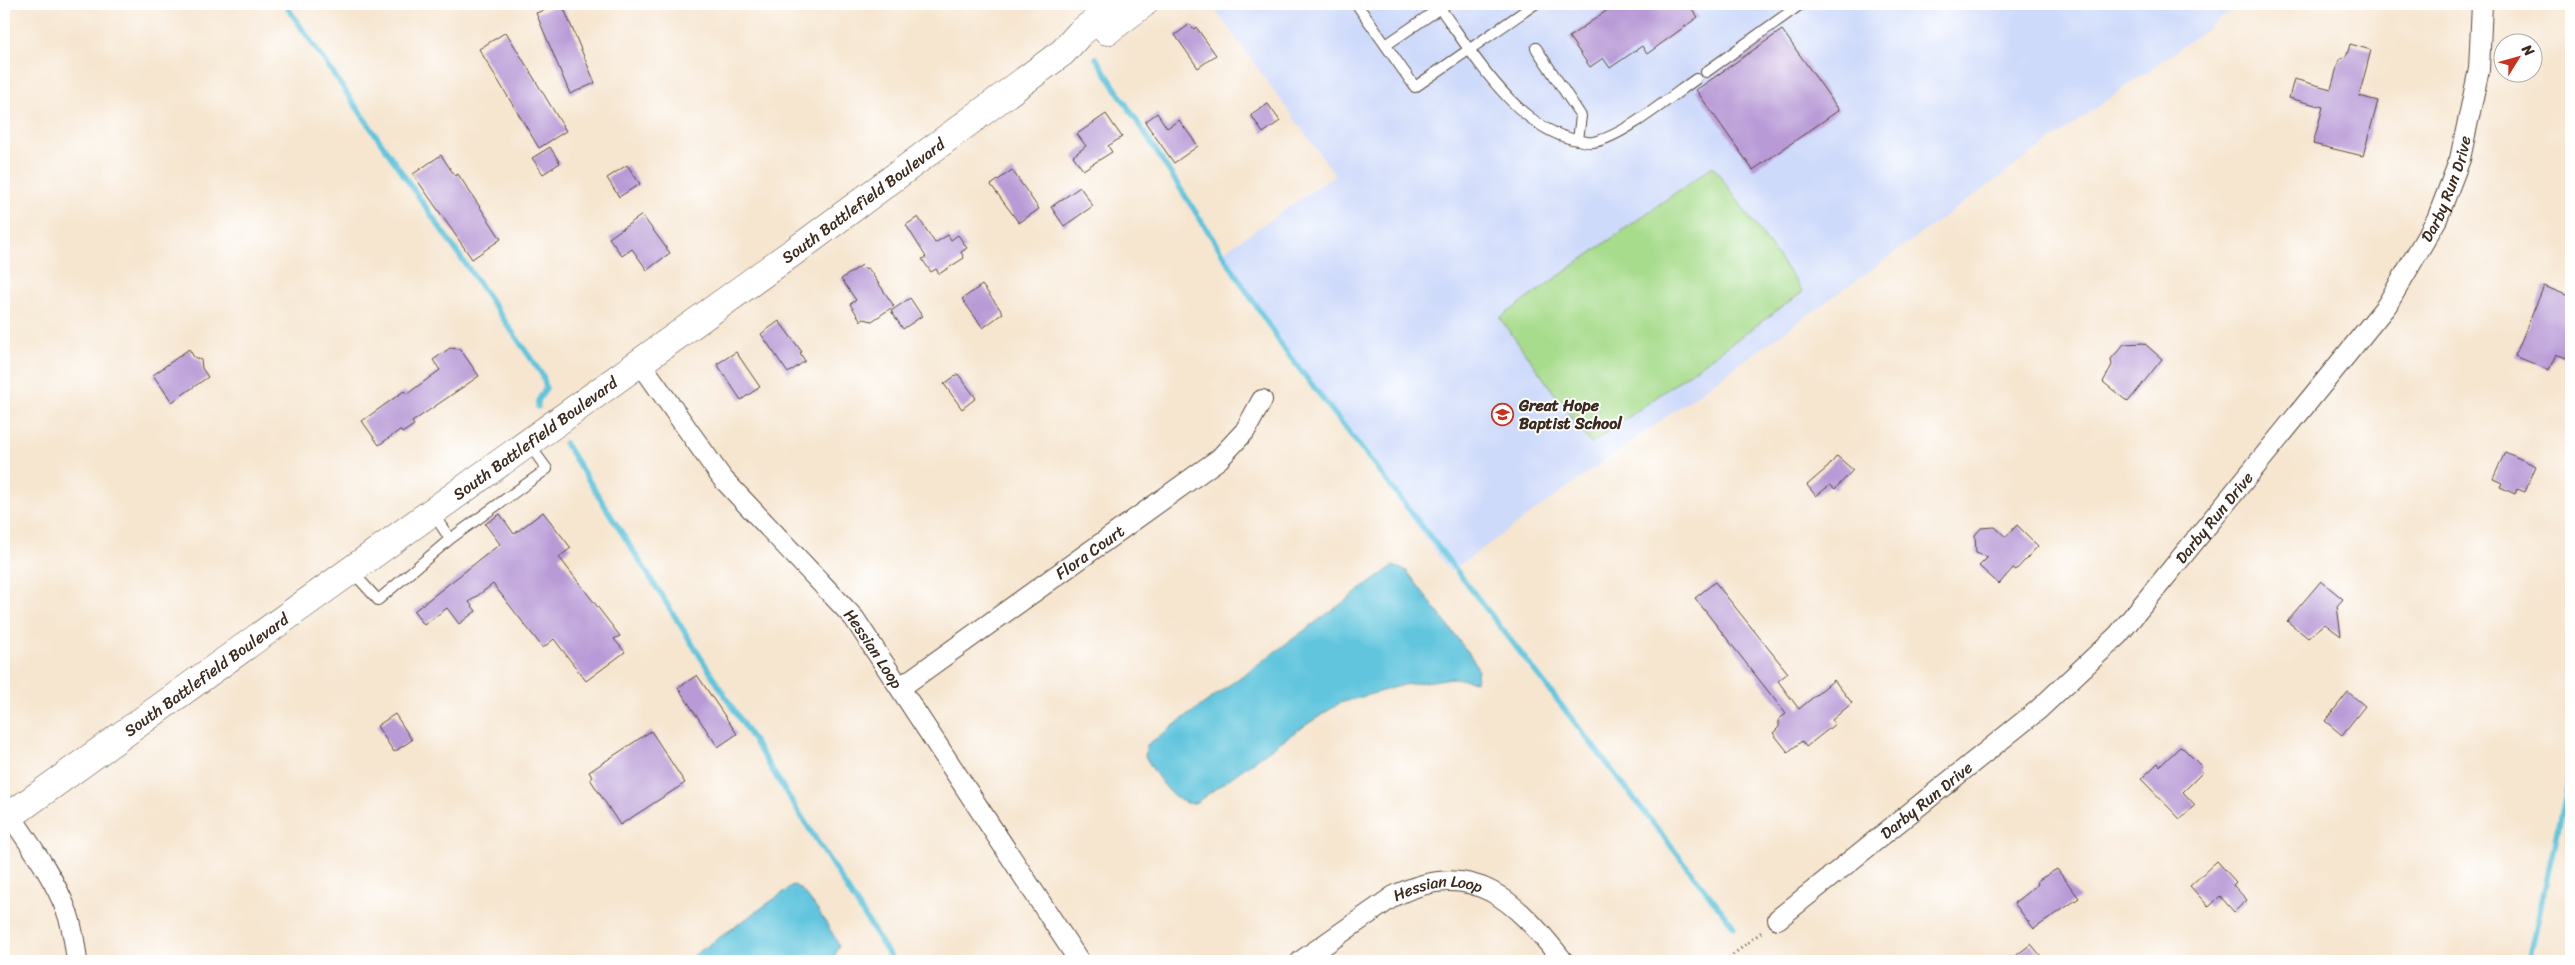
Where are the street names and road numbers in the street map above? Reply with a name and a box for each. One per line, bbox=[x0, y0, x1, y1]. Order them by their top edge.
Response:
street label: South Battlefield Boulevard bbox=[775, 129, 952, 271]
street label: Darby Run Drive bbox=[2412, 133, 2479, 248]
street label: South Battlefield Boulevard bbox=[446, 368, 625, 508]
street label: Darby Run Drive bbox=[2167, 465, 2261, 570]
street label: Flora Court bbox=[1048, 517, 1131, 587]
street label: Hessian Loop bbox=[837, 601, 911, 695]
street label: South Battlefield Boulevard bbox=[117, 604, 296, 744]
street label: Darby Run Drive bbox=[1873, 753, 1979, 846]
street label: Hessian Loop bbox=[1388, 866, 1488, 909]

